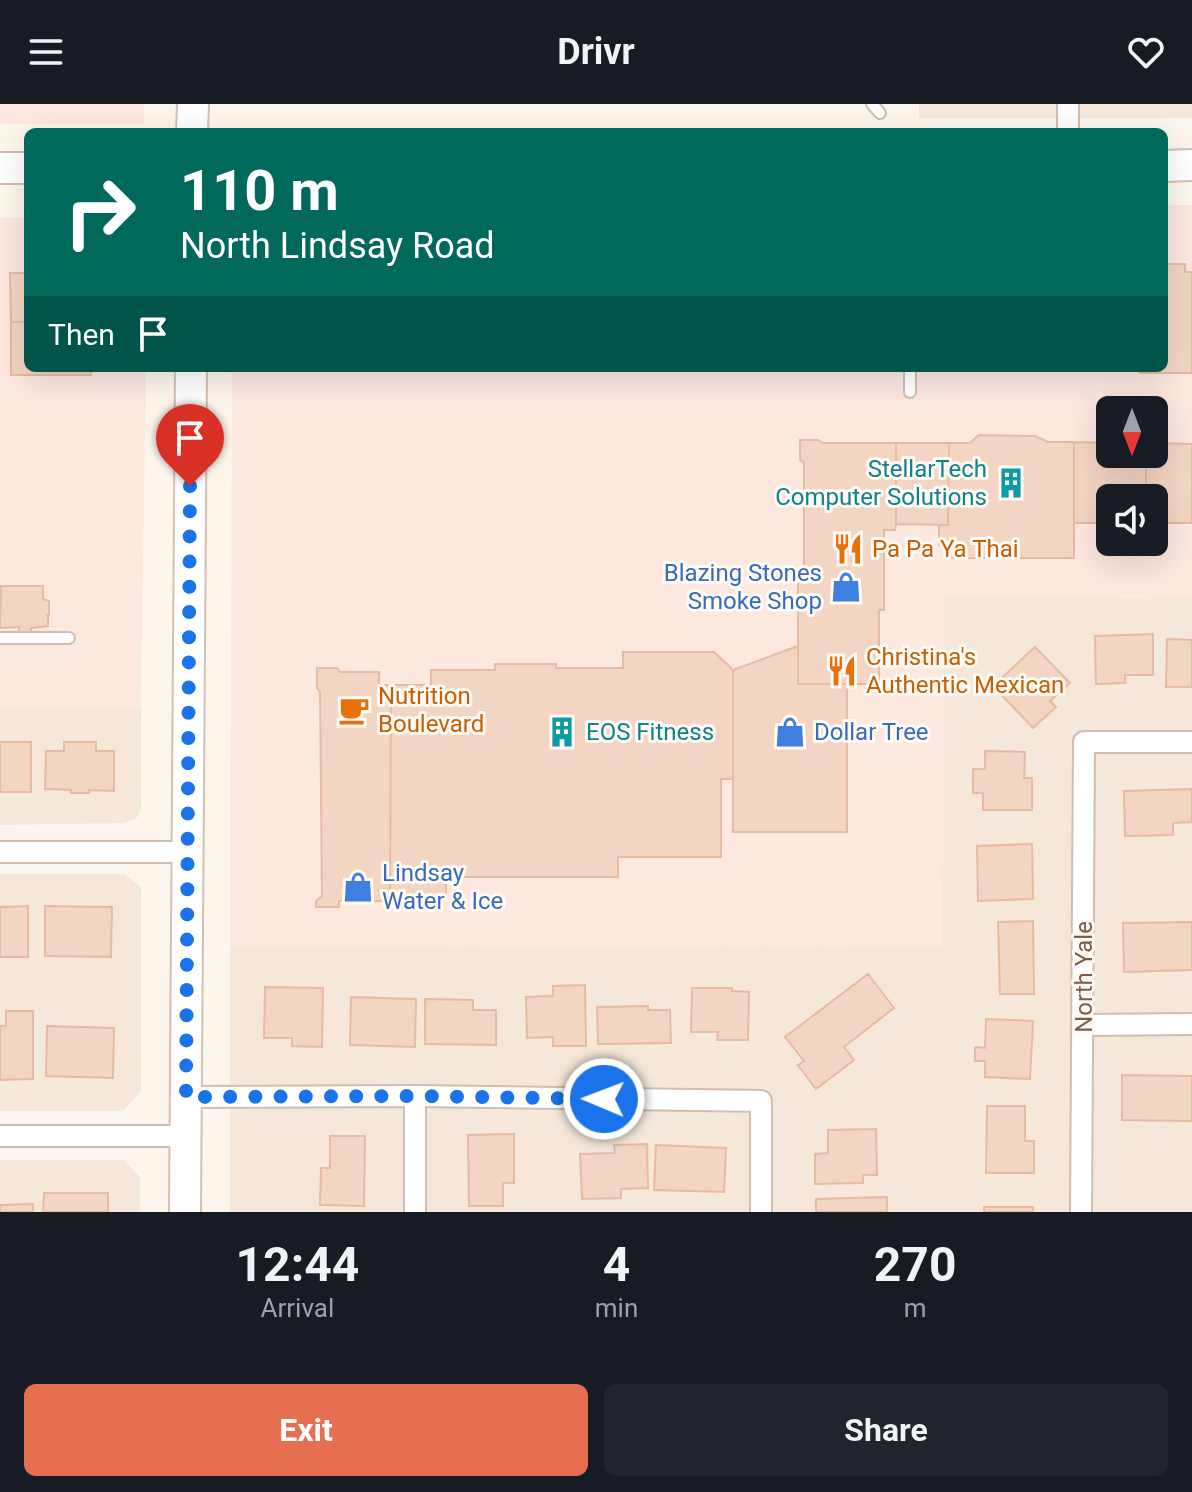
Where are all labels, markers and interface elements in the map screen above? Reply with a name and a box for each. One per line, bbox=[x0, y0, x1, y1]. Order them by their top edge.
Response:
icon: menu bbox=[24, 30, 68, 74]
icon: heart bbox=[1124, 30, 1168, 74]
text: Drivr bbox=[557, 31, 635, 73]
text: 110 m bbox=[180, 158, 339, 224]
icon: right bbox=[48, 160, 152, 264]
text: North Lindsay Road bbox=[180, 225, 495, 267]
icon: arrive bbox=[131, 312, 175, 356]
text: Then bbox=[48, 317, 115, 352]
north arrow bbox=[1096, 396, 1168, 468]
map controls bbox=[1096, 396, 1168, 556]
pin bbox=[156, 404, 224, 486]
icon: arrive bbox=[168, 416, 212, 460]
place label: StellarTech Computer Solutions bbox=[775, 455, 987, 511]
building icon: StellarTech Computer Solutions bbox=[994, 466, 1028, 500]
button: sound bbox=[1096, 484, 1168, 556]
restaurant icon: Pa Pa Ya Thai bbox=[831, 532, 865, 566]
place label: Pa Pa Ya Thai bbox=[872, 535, 1019, 563]
place label: Blazing Stones Smoke Shop bbox=[664, 559, 822, 615]
shop icon: Blazing Stones Smoke Shop bbox=[829, 570, 863, 604]
place label: Christina's Authentic Mexican bbox=[866, 643, 1064, 699]
restaurant icon: Christina's Authentic Mexican bbox=[825, 654, 859, 688]
place label: Nutrition Boulevard bbox=[378, 682, 484, 738]
cafe icon: Nutrition Boulevard bbox=[337, 693, 371, 727]
building icon: EOS Fitness bbox=[545, 715, 579, 749]
shop icon: Dollar Tree bbox=[773, 715, 807, 749]
place label: EOS Fitness bbox=[586, 718, 714, 746]
place label: Dollar Tree bbox=[814, 718, 929, 746]
place label: Lindsay Water & Ice bbox=[382, 859, 503, 915]
shop icon: Lindsay Water & Ice bbox=[341, 870, 375, 904]
street label: North Yale bbox=[1070, 921, 1098, 1033]
position arrow bbox=[562, 1057, 646, 1141]
text: 12:44 bbox=[236, 1236, 359, 1293]
text: 4 bbox=[603, 1236, 630, 1293]
text: 270 bbox=[874, 1236, 956, 1293]
text: Arrival bbox=[261, 1293, 334, 1323]
text: min bbox=[595, 1293, 638, 1323]
text: m bbox=[904, 1293, 927, 1323]
button: Exit bbox=[24, 1384, 588, 1476]
button: Share bbox=[604, 1384, 1168, 1476]

